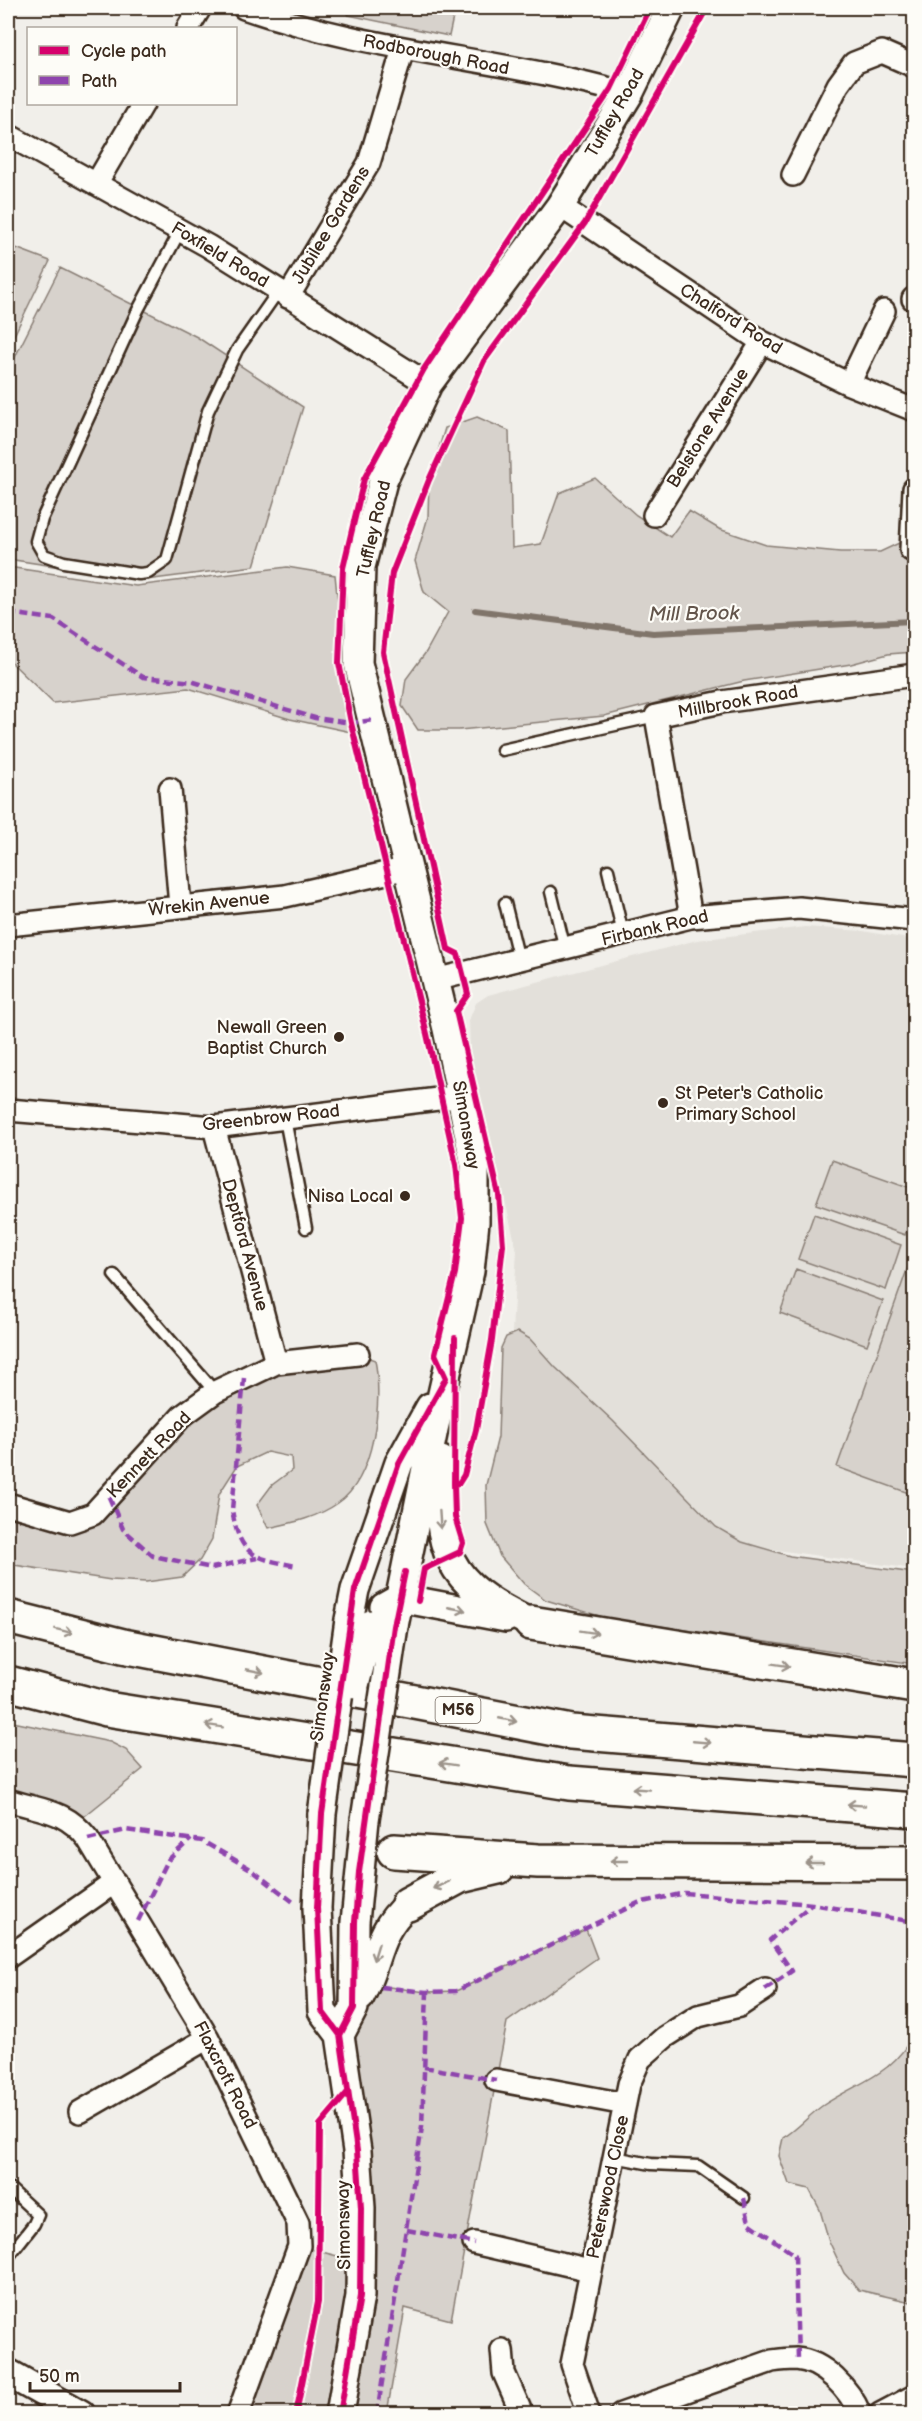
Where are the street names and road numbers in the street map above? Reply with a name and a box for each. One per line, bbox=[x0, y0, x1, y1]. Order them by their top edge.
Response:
street label: Rodborough Road bbox=[361, 31, 511, 79]
street label: Tuffley Road bbox=[581, 65, 649, 161]
street label: Jubilee Gardens bbox=[288, 162, 374, 288]
street label: Foxfield Road bbox=[167, 218, 273, 292]
street label: Chalford Road bbox=[676, 279, 786, 359]
street label: Belstone Avenue bbox=[663, 364, 753, 492]
street label: Tuffley Road bbox=[353, 478, 395, 580]
street label: Millbrook Road bbox=[676, 681, 800, 723]
street label: Wrekin Avenue bbox=[147, 887, 271, 921]
street label: Firbank Road bbox=[599, 905, 711, 951]
street label: Simonsway bbox=[448, 1079, 484, 1172]
street label: Greenbrow Road bbox=[201, 1100, 341, 1136]
street label: Deptford Avenue bbox=[217, 1177, 273, 1314]
street label: Kennett Road bbox=[102, 1407, 196, 1503]
street label: Simonsway bbox=[306, 1650, 340, 1743]
road number: M56 bbox=[436, 1697, 480, 1723]
street label: Flaxcroft Road bbox=[189, 2018, 261, 2132]
street label: Peterswood Close bbox=[583, 2113, 634, 2261]
street label: Simonsway bbox=[333, 2179, 355, 2270]

